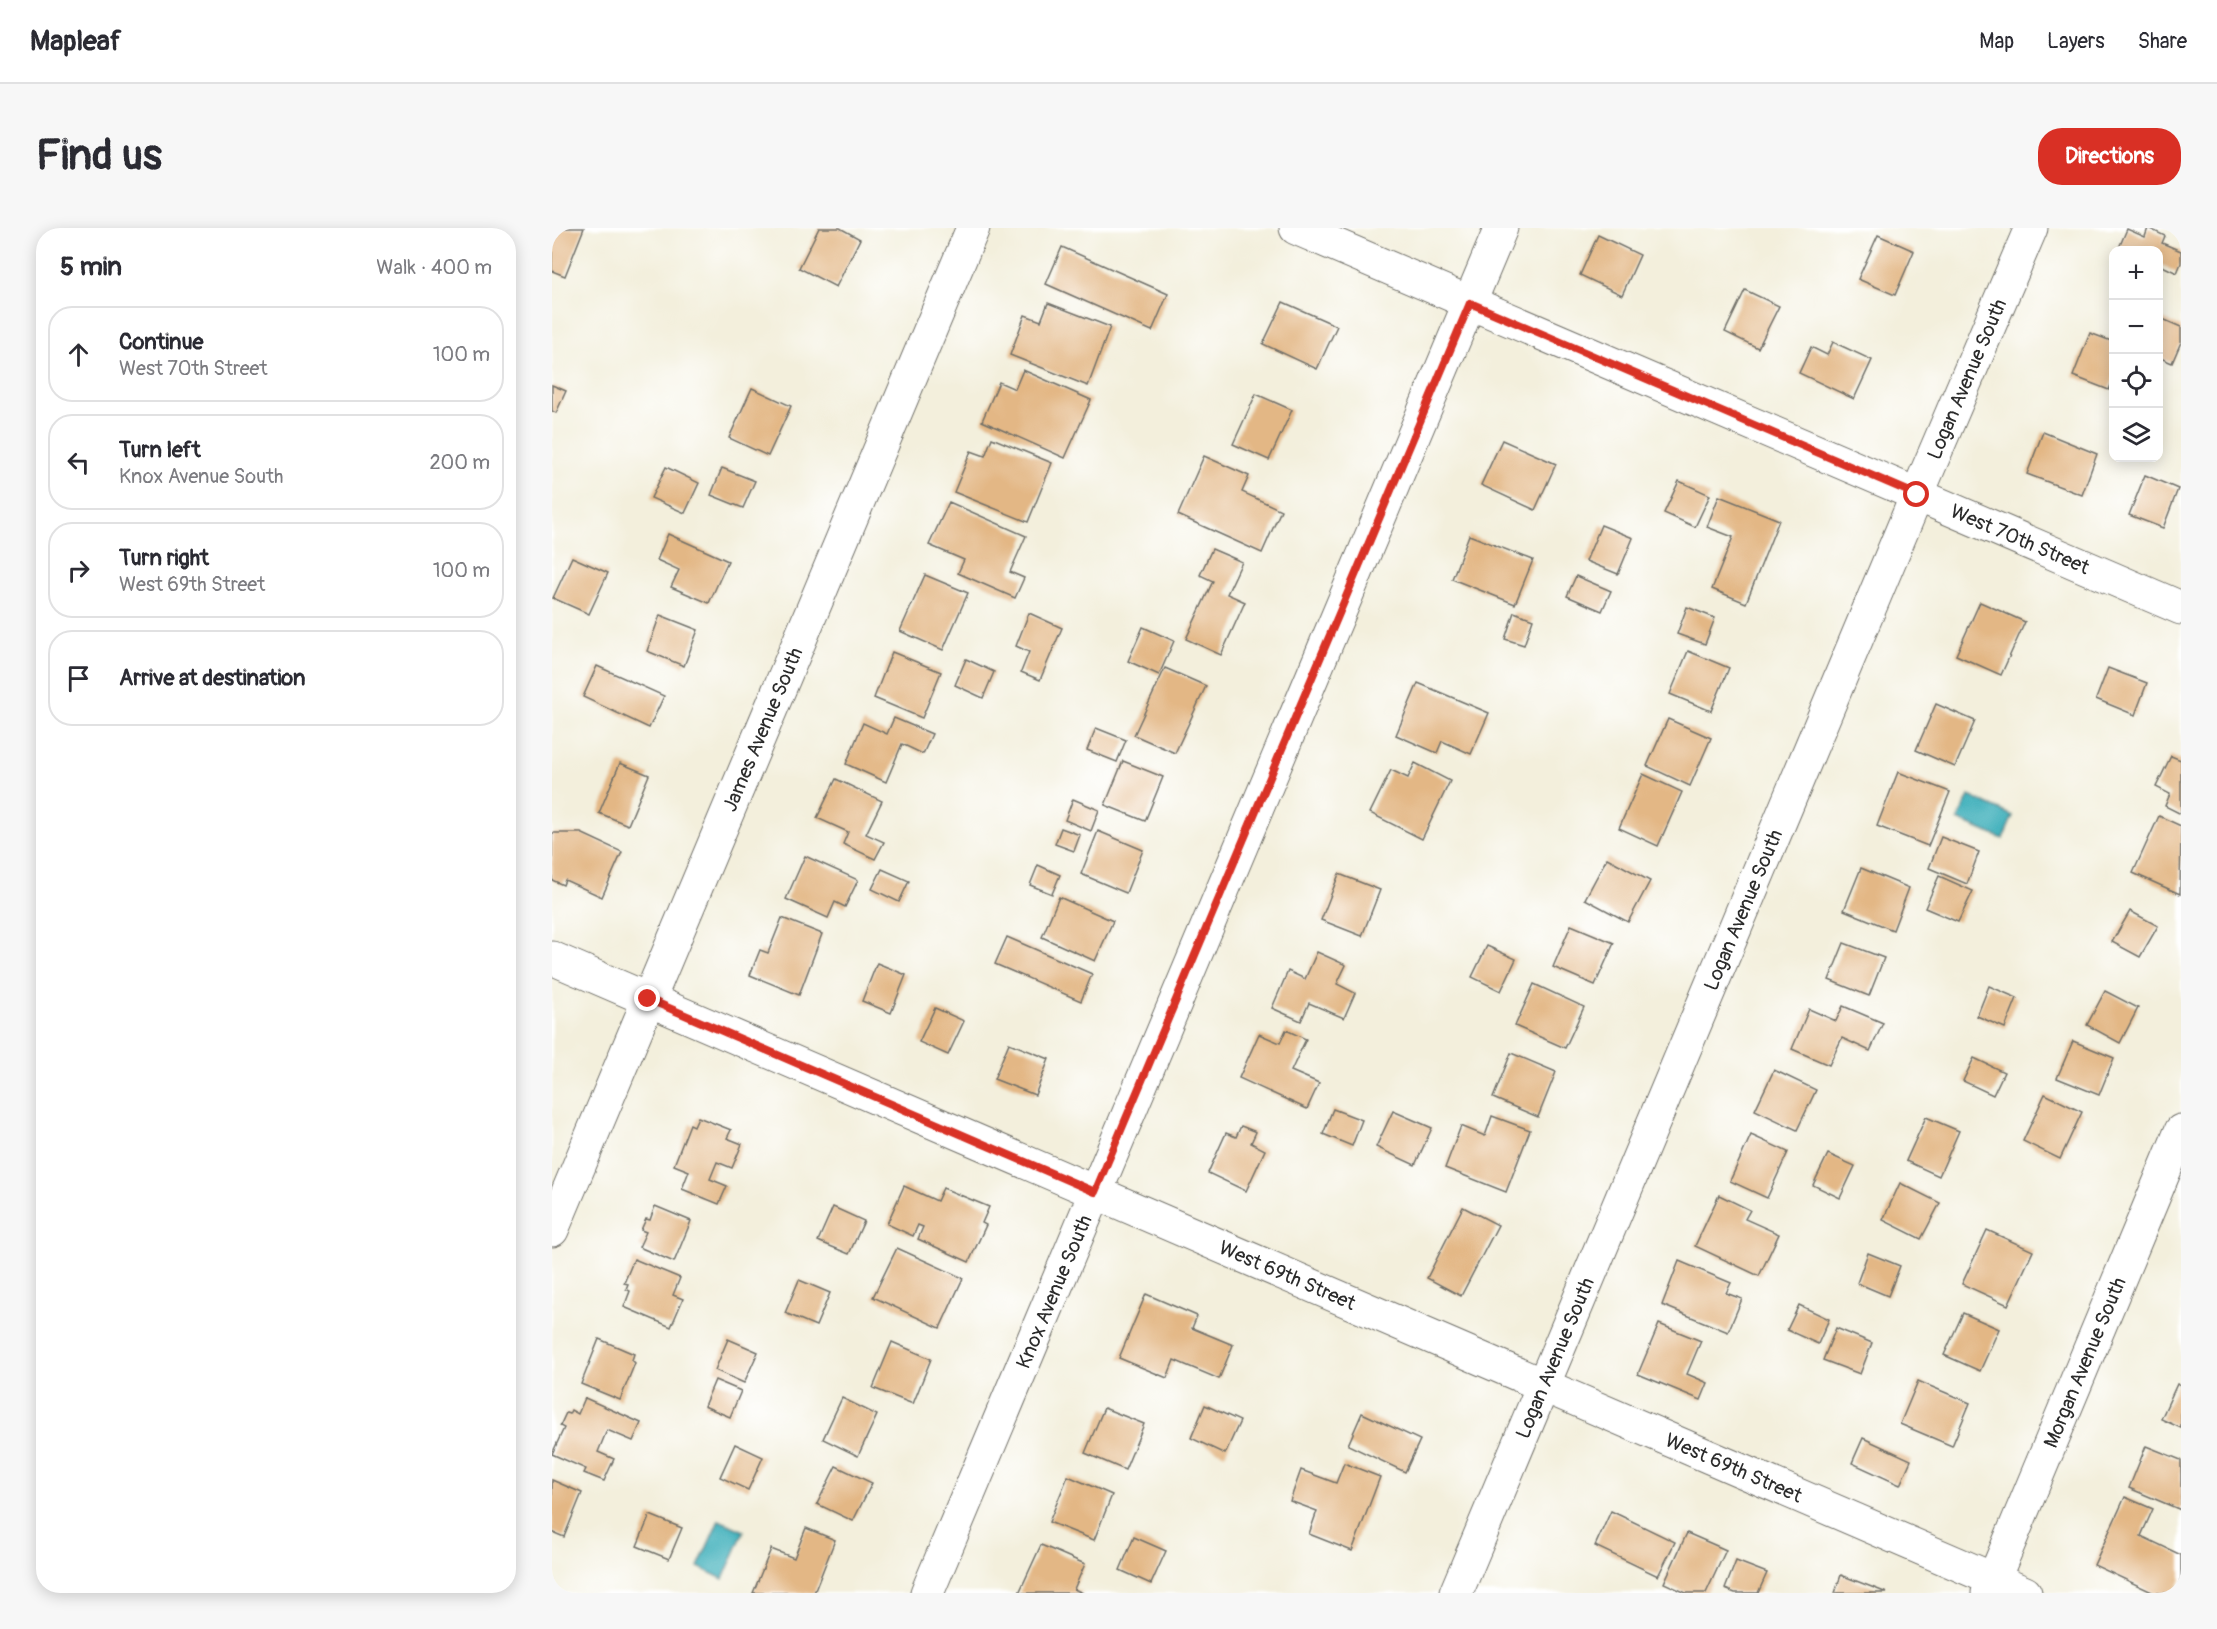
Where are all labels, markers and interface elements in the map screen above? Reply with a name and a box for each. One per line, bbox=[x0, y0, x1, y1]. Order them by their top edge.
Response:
text: Mapleaf bbox=[30, 24, 121, 59]
text: Map bbox=[1979, 28, 2014, 55]
text: Layers bbox=[2047, 28, 2105, 55]
text: Share bbox=[2138, 28, 2187, 55]
button: Directions bbox=[2038, 128, 2181, 185]
text: Find us bbox=[36, 130, 162, 182]
map controls bbox=[2109, 246, 2163, 462]
button: + bbox=[2109, 246, 2163, 300]
text: 5 min bbox=[60, 251, 122, 283]
text: Walk · 400 m bbox=[376, 255, 492, 280]
street label: Logan Avenue South bbox=[1922, 295, 2012, 463]
button: − bbox=[2109, 300, 2163, 354]
text: Continue bbox=[119, 328, 203, 356]
icon: ahead bbox=[62, 338, 95, 371]
text: 100 m bbox=[433, 342, 490, 367]
button: locate bbox=[2109, 354, 2163, 408]
text: West 70th Street bbox=[119, 356, 268, 381]
button: layers bbox=[2109, 408, 2163, 462]
text: Turn left bbox=[119, 436, 201, 464]
icon: left bbox=[62, 446, 95, 479]
text: 200 m bbox=[429, 450, 490, 475]
text: Knox Avenue South bbox=[119, 464, 283, 489]
route start bbox=[1903, 481, 1929, 507]
street label: West 70th Street bbox=[1947, 499, 2094, 581]
text: Turn right bbox=[119, 544, 209, 572]
icon: right bbox=[62, 554, 95, 587]
text: 100 m bbox=[433, 558, 490, 583]
text: West 69th Street bbox=[119, 572, 265, 597]
street label: James Avenue South bbox=[717, 644, 808, 815]
icon: arrive bbox=[62, 662, 95, 695]
text: Arrive at destination bbox=[119, 664, 305, 692]
street label: Logan Avenue South bbox=[1698, 826, 1788, 994]
route end bbox=[634, 985, 660, 1011]
street label: Knox Avenue South bbox=[1011, 1211, 1098, 1372]
street label: West 69th Street bbox=[1215, 1235, 1360, 1316]
street label: Morgan Avenue South bbox=[2038, 1273, 2132, 1452]
street label: Logan Avenue South bbox=[1510, 1274, 1600, 1442]
street label: West 69th Street bbox=[1662, 1427, 1807, 1509]

